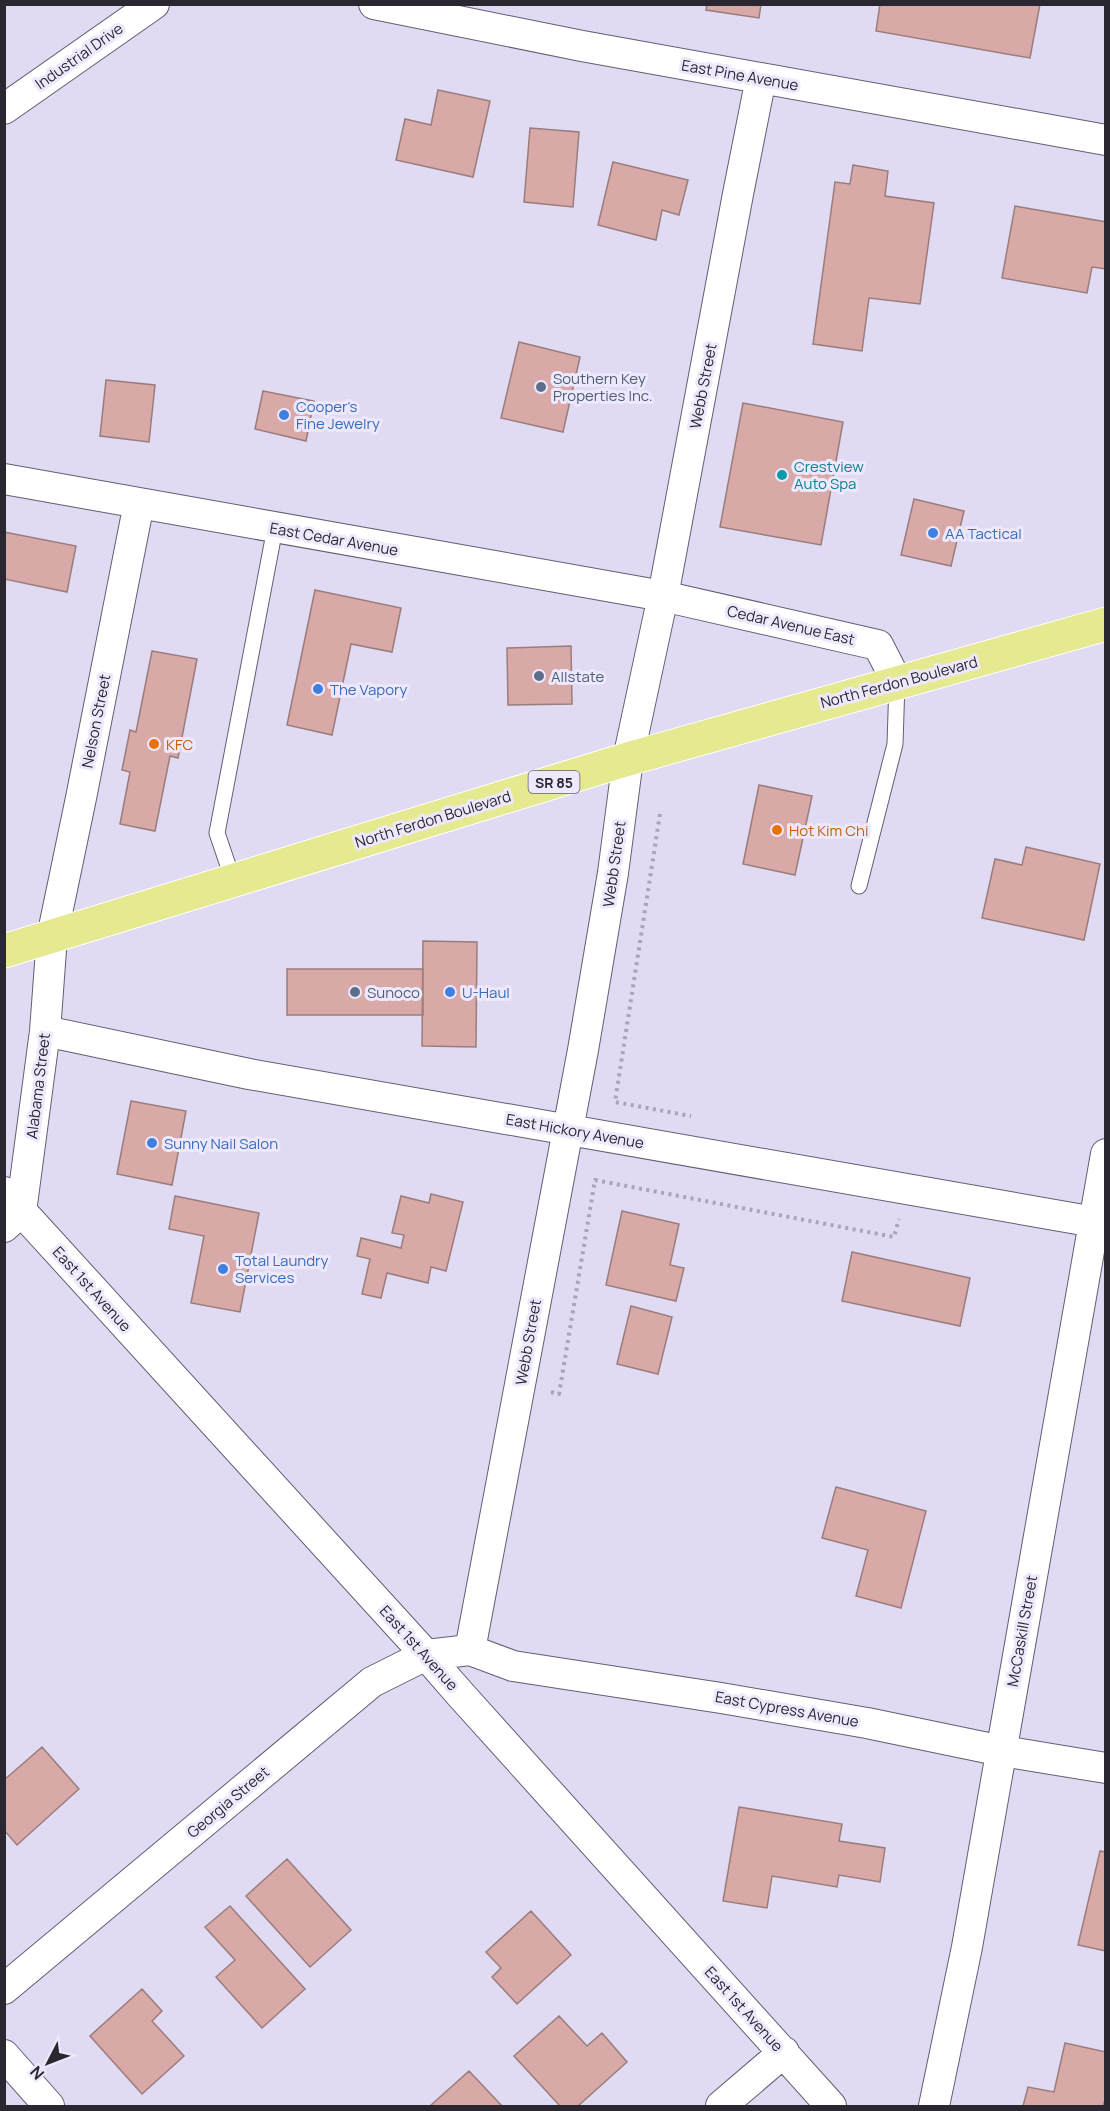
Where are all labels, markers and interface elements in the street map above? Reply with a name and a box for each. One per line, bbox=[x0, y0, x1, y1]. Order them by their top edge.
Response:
street label: Industrial Drive bbox=[31, 18, 127, 94]
street label: East Pine Avenue bbox=[680, 54, 800, 96]
street label: Webb Street bbox=[684, 341, 722, 431]
place label: Southern Key Properties Inc. bbox=[553, 368, 653, 406]
marker: Southern Key Properties Inc. bbox=[534, 380, 548, 394]
place label: Cooper's Fine Jewelry bbox=[296, 396, 380, 434]
marker: Cooper's Fine Jewelry bbox=[277, 408, 291, 422]
place label: Crestview Auto Spa bbox=[794, 456, 864, 494]
marker: Crestview Auto Spa bbox=[775, 468, 789, 482]
street label: East Cedar Avenue bbox=[268, 517, 400, 561]
place label: AA Tactical bbox=[945, 523, 1022, 544]
marker: AA Tactical bbox=[926, 526, 940, 540]
street label: Cedar Avenue East bbox=[725, 600, 857, 650]
street label: North Ferdon Boulevard bbox=[818, 651, 980, 713]
place label: Allstate bbox=[551, 666, 604, 687]
marker: Allstate bbox=[532, 669, 546, 683]
street label: Nelson Street bbox=[77, 672, 115, 770]
place label: The Vapory bbox=[330, 679, 407, 700]
marker: The Vapory bbox=[311, 682, 325, 696]
place label: KFC bbox=[166, 734, 193, 755]
marker: KFC bbox=[147, 737, 161, 751]
road number: SR 85 bbox=[528, 771, 580, 793]
street label: North Ferdon Boulevard bbox=[352, 785, 514, 853]
street label: Webb Street bbox=[598, 820, 630, 908]
place label: Hot Kim Chi bbox=[789, 820, 868, 841]
marker: Hot Kim Chi bbox=[770, 823, 784, 837]
place label: Sunoco bbox=[367, 982, 420, 1003]
place label: U-Haul bbox=[462, 982, 510, 1003]
marker: Sunoco bbox=[348, 985, 362, 999]
marker: U-Haul bbox=[443, 985, 457, 999]
street label: Alabama Street bbox=[21, 1032, 55, 1140]
street label: East Hickory Avenue bbox=[504, 1109, 646, 1153]
place label: Sunny Nail Salon bbox=[164, 1133, 278, 1154]
marker: Sunny Nail Salon bbox=[145, 1136, 159, 1150]
street label: East 1st Avenue bbox=[48, 1242, 136, 1336]
place label: Total Laundry Services bbox=[235, 1250, 328, 1288]
marker: Total Laundry Services bbox=[216, 1262, 230, 1276]
street label: Webb Street bbox=[510, 1297, 546, 1387]
street label: McCaskill Street bbox=[1002, 1574, 1042, 1688]
street label: East 1st Avenue bbox=[375, 1601, 463, 1695]
street label: East Cypress Avenue bbox=[714, 1686, 861, 1732]
street label: Georgia Street bbox=[183, 1761, 273, 1843]
street label: East 1st Avenue bbox=[700, 1962, 788, 2056]
north arrow bbox=[18, 2033, 78, 2093]
text: N bbox=[25, 2061, 49, 2085]

